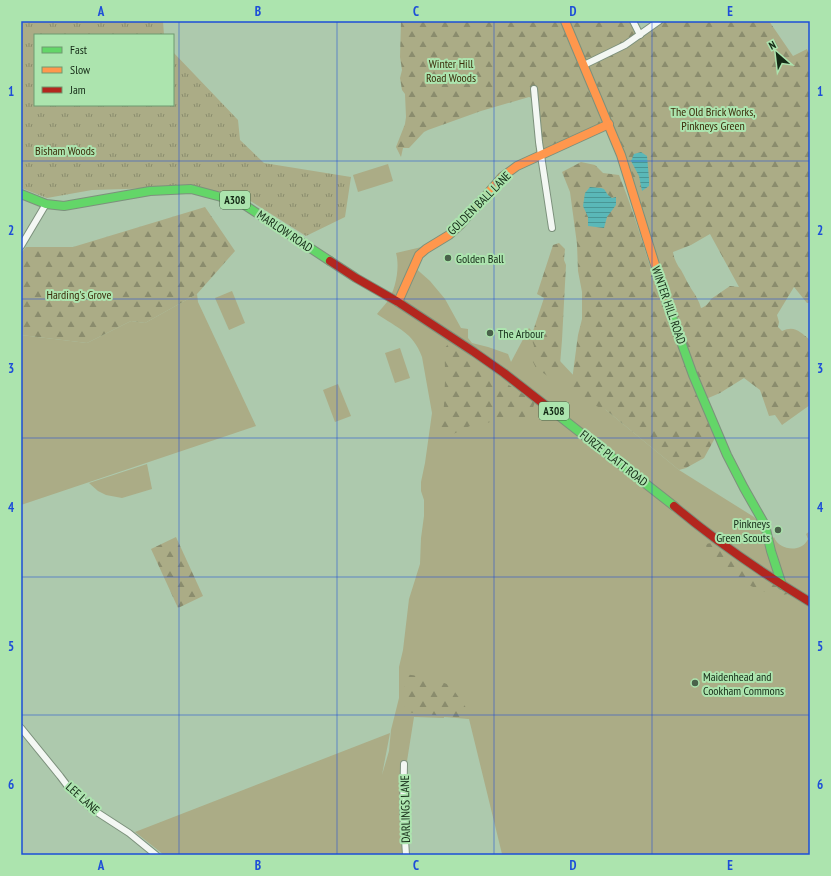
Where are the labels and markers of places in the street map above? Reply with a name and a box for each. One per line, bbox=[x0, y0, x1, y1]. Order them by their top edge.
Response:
place label: Golden Ball bbox=[456, 251, 504, 266]
marker: Golden Ball bbox=[443, 253, 453, 263]
place label: The Arbour bbox=[498, 326, 544, 341]
marker: The Arbour bbox=[485, 328, 495, 338]
place label: Pinkneys Green Scouts bbox=[716, 516, 770, 545]
marker: Pinkneys Green Scouts bbox=[773, 525, 783, 535]
place label: Maidenhead and Cookham Commons bbox=[703, 669, 784, 698]
marker: Maidenhead and Cookham Commons bbox=[690, 678, 700, 688]

